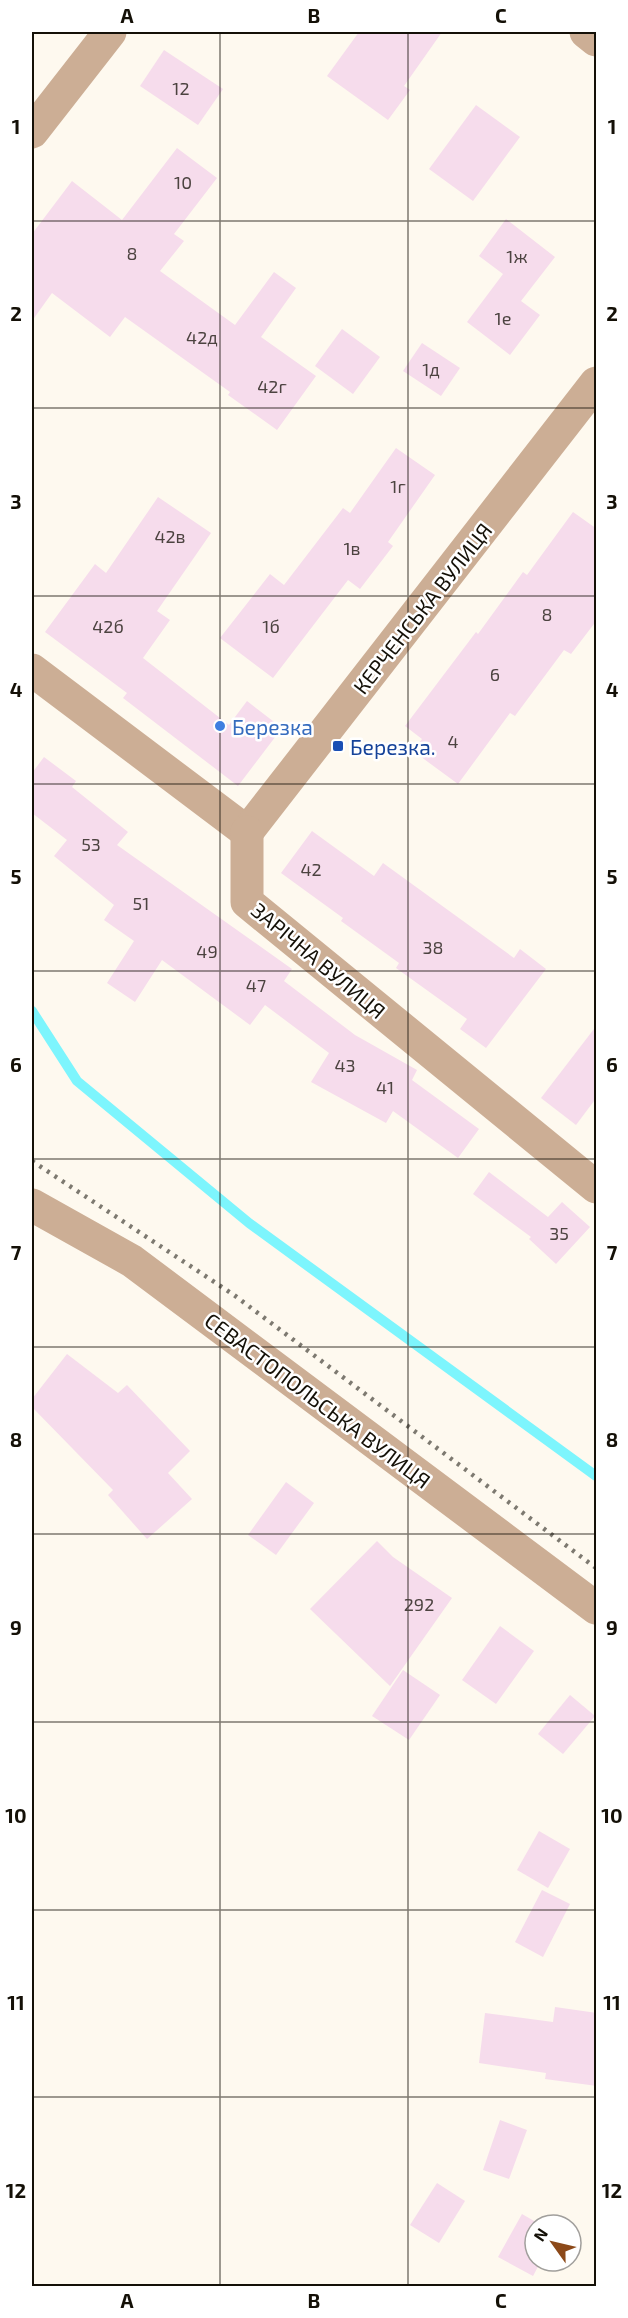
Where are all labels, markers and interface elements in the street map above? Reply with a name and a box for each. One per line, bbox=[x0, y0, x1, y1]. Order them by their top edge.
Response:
text: A bbox=[120, 3, 134, 27]
text: B bbox=[308, 3, 320, 27]
text: C bbox=[495, 3, 507, 27]
house number: 12 bbox=[172, 77, 190, 99]
text: 1 bbox=[12, 114, 20, 138]
text: 1 bbox=[608, 114, 616, 138]
house number: 10 bbox=[174, 171, 192, 193]
house number: 8 bbox=[127, 242, 137, 264]
house number: 1ж bbox=[506, 245, 528, 267]
text: 2 bbox=[10, 301, 22, 325]
text: 2 bbox=[606, 301, 618, 325]
house number: 1е bbox=[495, 307, 511, 329]
house number: 42д bbox=[186, 326, 218, 348]
house number: 1д bbox=[422, 358, 440, 380]
house number: 42г bbox=[257, 375, 287, 397]
house number: 1г bbox=[390, 475, 406, 497]
text: 3 bbox=[10, 489, 22, 513]
text: 3 bbox=[606, 489, 618, 513]
street label: КЕРЧЕНСЬКА ВУЛИЦЯ bbox=[348, 518, 496, 698]
house number: 42в bbox=[154, 525, 186, 547]
house number: 1в bbox=[343, 537, 361, 559]
house number: 8 bbox=[542, 603, 552, 625]
house number: 42б bbox=[92, 615, 124, 637]
house number: 1б bbox=[262, 615, 280, 637]
house number: 6 bbox=[490, 663, 500, 685]
text: 4 bbox=[10, 677, 23, 701]
text: 4 bbox=[606, 677, 619, 701]
place label: Березка bbox=[232, 714, 313, 739]
marker: Березка bbox=[213, 719, 227, 733]
house number: 4 bbox=[447, 730, 459, 752]
place label: Березка. bbox=[350, 734, 436, 759]
marker: Березка. bbox=[331, 739, 345, 753]
house number: 53 bbox=[81, 833, 101, 855]
house number: 42 bbox=[300, 858, 322, 880]
text: 5 bbox=[10, 864, 22, 888]
text: 5 bbox=[606, 864, 618, 888]
house number: 51 bbox=[133, 892, 149, 914]
street label: ЗАРІЧНА ВУЛИЦЯ bbox=[247, 897, 391, 1023]
house number: 38 bbox=[423, 936, 443, 958]
house number: 49 bbox=[196, 940, 218, 962]
house number: 47 bbox=[246, 974, 266, 996]
text: 6 bbox=[10, 1052, 22, 1076]
text: 6 bbox=[606, 1052, 618, 1076]
house number: 43 bbox=[334, 1054, 356, 1076]
house number: 41 bbox=[376, 1076, 394, 1098]
house number: 35 bbox=[549, 1222, 569, 1244]
text: 7 bbox=[11, 1240, 22, 1264]
text: 7 bbox=[607, 1240, 618, 1264]
street label: СЕВАСТОПОЛЬСЬКА ВУЛИЦЯ bbox=[200, 1307, 436, 1493]
text: 8 bbox=[10, 1427, 22, 1451]
text: 8 bbox=[606, 1427, 618, 1451]
house number: 292 bbox=[404, 1593, 434, 1615]
text: 9 bbox=[10, 1615, 22, 1639]
text: 9 bbox=[606, 1615, 618, 1639]
text: 10 bbox=[5, 1803, 27, 1827]
text: 10 bbox=[601, 1803, 623, 1827]
text: 11 bbox=[7, 1990, 25, 2014]
text: 11 bbox=[603, 1990, 621, 2014]
text: 12 bbox=[6, 2178, 26, 2202]
text: 12 bbox=[602, 2178, 622, 2202]
north arrow bbox=[523, 2213, 583, 2273]
text: N bbox=[529, 2224, 551, 2244]
text: A bbox=[120, 2288, 134, 2312]
text: B bbox=[308, 2288, 320, 2312]
text: C bbox=[495, 2288, 507, 2312]

